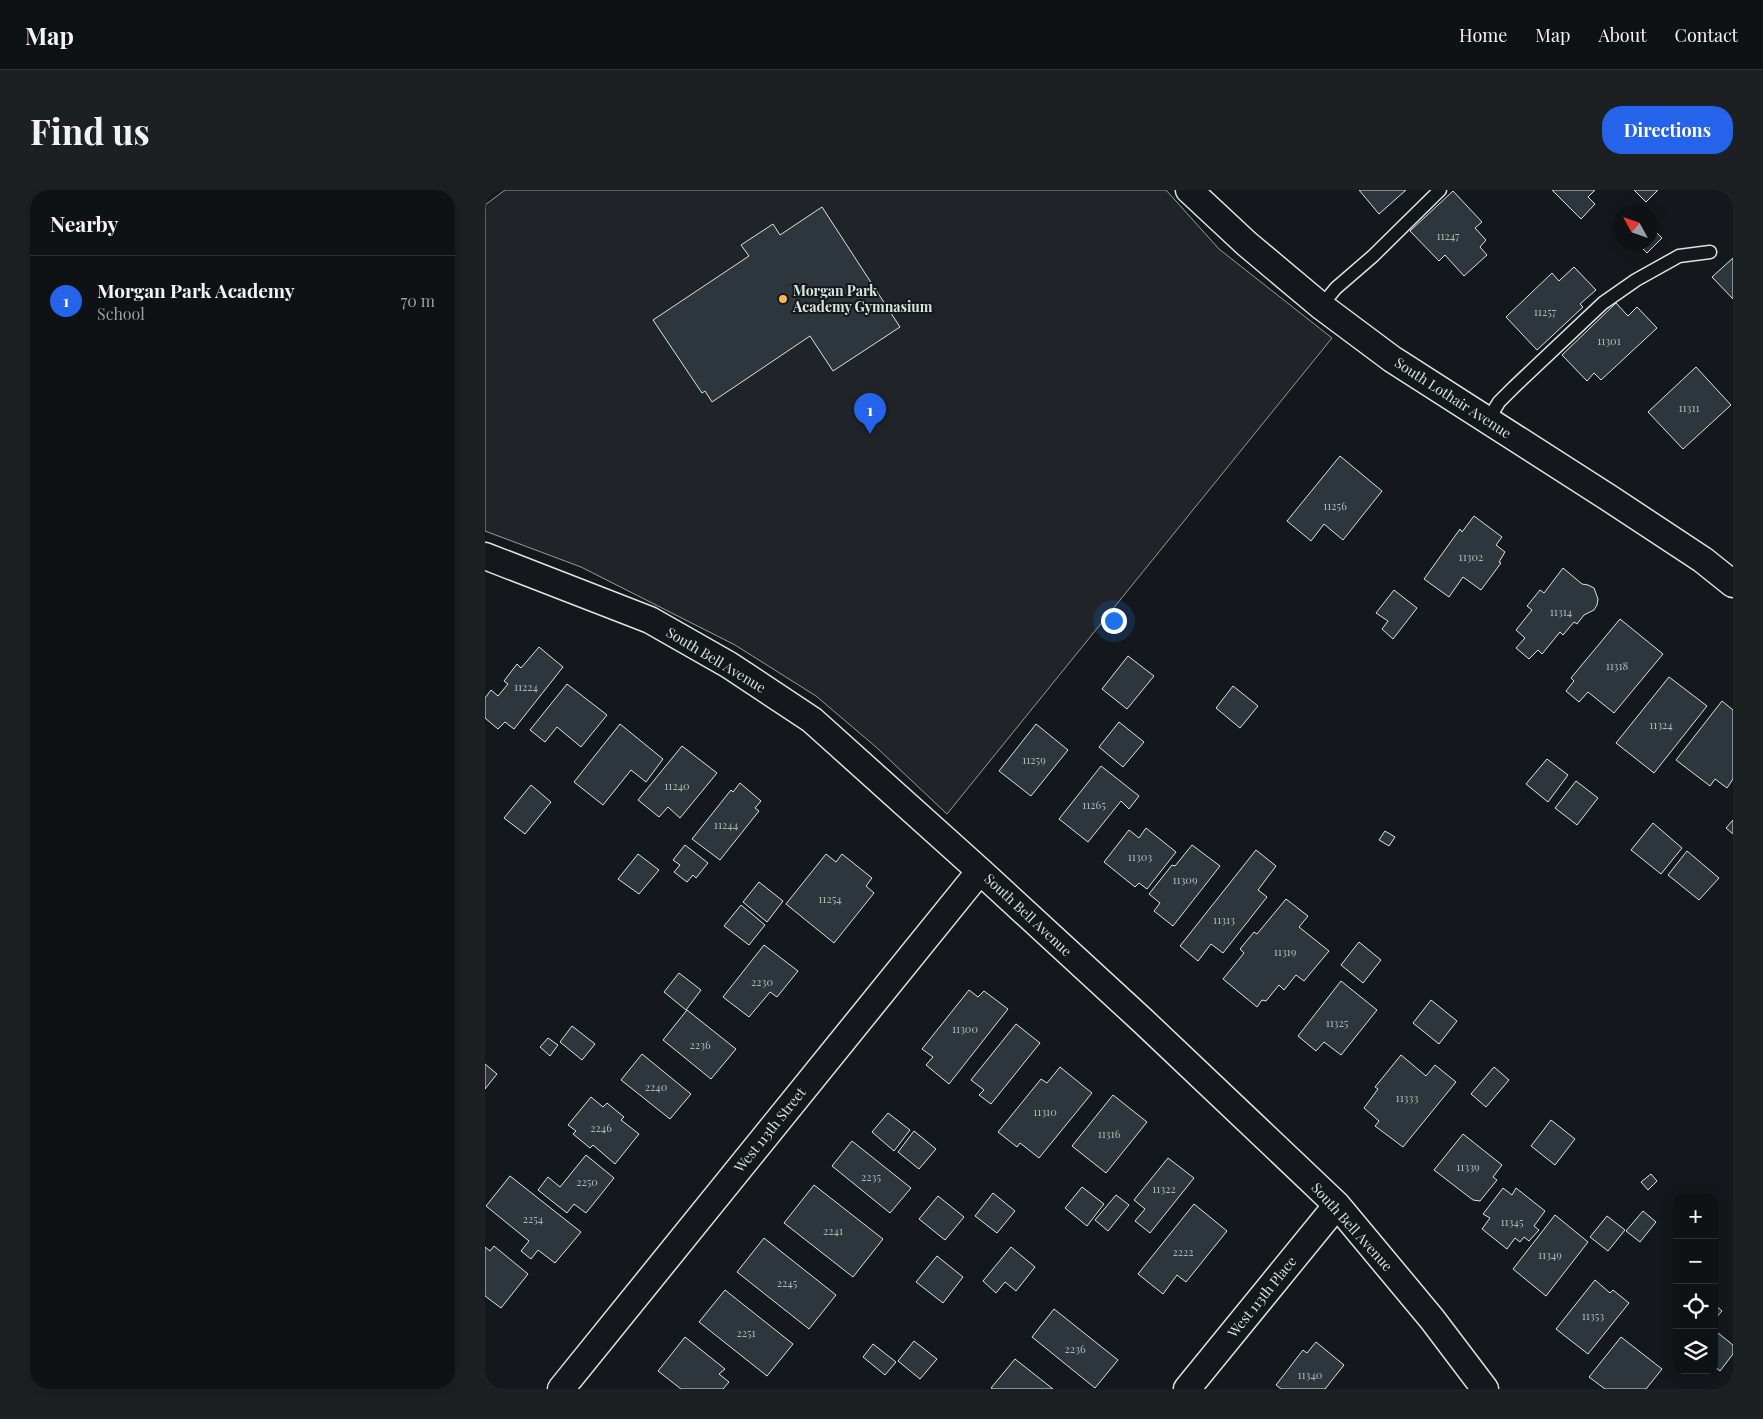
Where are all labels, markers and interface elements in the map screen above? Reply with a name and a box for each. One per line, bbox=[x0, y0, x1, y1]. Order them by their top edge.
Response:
text: Map bbox=[25, 19, 74, 51]
text: Home bbox=[1459, 23, 1507, 47]
text: Map bbox=[1535, 23, 1570, 47]
text: About bbox=[1598, 23, 1647, 47]
text: Contact bbox=[1675, 23, 1738, 47]
button: Directions bbox=[1602, 106, 1733, 154]
text: Find us bbox=[30, 107, 150, 154]
north arrow bbox=[1613, 205, 1658, 250]
text: Nearby bbox=[50, 209, 119, 237]
house number: 11247 bbox=[1436, 228, 1460, 243]
text: Morgan Park Academy bbox=[97, 277, 295, 303]
place label: Morgan Park Academy Gymnasium bbox=[792, 281, 933, 316]
text: 1 bbox=[63, 290, 69, 311]
text: 70 m bbox=[401, 290, 435, 311]
marker: Morgan Park Academy Gymnasium bbox=[777, 293, 789, 305]
text: School bbox=[97, 303, 145, 324]
house number: 11257 bbox=[1534, 304, 1557, 319]
house number: 11301 bbox=[1597, 333, 1621, 348]
street label: South Lothair Avenue bbox=[1391, 353, 1515, 442]
pin: 1 bbox=[854, 393, 886, 434]
house number: 11311 bbox=[1678, 400, 1700, 415]
house number: 11256 bbox=[1323, 498, 1347, 513]
house number: 11302 bbox=[1459, 549, 1483, 564]
house number: 11314 bbox=[1550, 604, 1573, 619]
your location bbox=[1101, 608, 1127, 634]
street label: South Bell Avenue bbox=[663, 622, 770, 697]
house number: 11318 bbox=[1606, 658, 1629, 673]
house number: 11224 bbox=[514, 679, 539, 694]
house number: 11324 bbox=[1649, 717, 1673, 732]
house number: 11259 bbox=[1022, 752, 1046, 767]
house number: 11240 bbox=[664, 778, 690, 793]
house number: 11265 bbox=[1082, 797, 1106, 812]
house number: 11244 bbox=[714, 817, 739, 832]
house number: 11303 bbox=[1128, 849, 1152, 864]
street label: South Bell Avenue bbox=[981, 869, 1076, 960]
house number: 11309 bbox=[1172, 872, 1198, 887]
house number: 11254 bbox=[818, 891, 842, 906]
house number: 11313 bbox=[1213, 912, 1235, 927]
house number: 11319 bbox=[1274, 944, 1297, 959]
house number: 2230 bbox=[751, 974, 773, 989]
house number: 11325 bbox=[1326, 1015, 1349, 1030]
house number: 11300 bbox=[952, 1021, 978, 1036]
house number: 2236 bbox=[689, 1037, 711, 1052]
house number: 2240 bbox=[645, 1079, 668, 1094]
street label: West 113th Street bbox=[729, 1083, 810, 1177]
house number: 11333 bbox=[1396, 1090, 1418, 1105]
house number: 11310 bbox=[1033, 1104, 1057, 1119]
house number: 2246 bbox=[590, 1120, 612, 1135]
house number: 11316 bbox=[1098, 1126, 1121, 1141]
house number: 11339 bbox=[1456, 1159, 1480, 1174]
house number: 2235 bbox=[861, 1169, 881, 1184]
house number: 2250 bbox=[576, 1174, 598, 1189]
street label: South Bell Avenue bbox=[1307, 1178, 1397, 1275]
house number: 11322 bbox=[1152, 1181, 1176, 1196]
map controls bbox=[1673, 1194, 1718, 1374]
button: + bbox=[1673, 1194, 1718, 1239]
house number: 2254 bbox=[523, 1211, 544, 1226]
house number: 11345 bbox=[1501, 1214, 1524, 1229]
house number: 2241 bbox=[823, 1223, 843, 1238]
button: − bbox=[1673, 1239, 1718, 1284]
house number: 2222 bbox=[1172, 1244, 1194, 1259]
house number: 11349 bbox=[1538, 1247, 1562, 1262]
street label: West 113th Place bbox=[1222, 1252, 1300, 1342]
house number: 2245 bbox=[777, 1275, 798, 1290]
button: locate bbox=[1673, 1284, 1718, 1329]
house number: 11353 bbox=[1582, 1308, 1604, 1323]
house number: 2251 bbox=[736, 1325, 756, 1340]
button: layers bbox=[1673, 1329, 1718, 1374]
house number: 2236 bbox=[1064, 1341, 1086, 1356]
house number: 11340 bbox=[1298, 1367, 1323, 1382]

